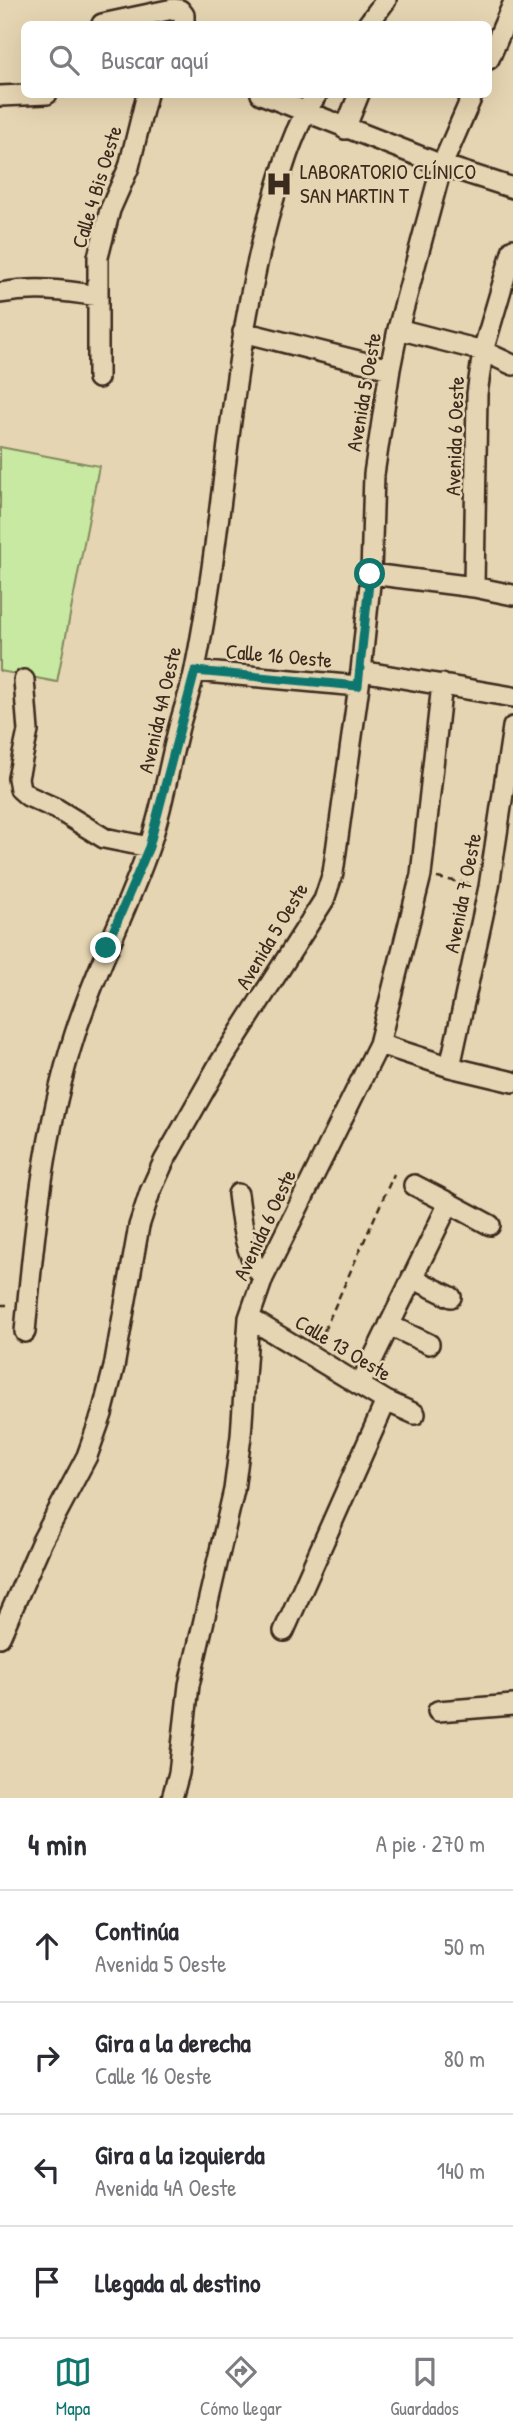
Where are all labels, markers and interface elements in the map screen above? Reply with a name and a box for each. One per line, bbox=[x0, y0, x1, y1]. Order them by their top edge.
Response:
search box bbox=[21, 21, 492, 98]
icon: search bbox=[45, 41, 83, 79]
text: Buscar aquí bbox=[101, 42, 209, 77]
street label: Calle 4 Bis Oeste bbox=[64, 122, 129, 252]
place label: LABORATORIO CLÍNICO SAN MARTIN T bbox=[300, 157, 476, 210]
hospital icon: LABORATORIO CLÍNICO SAN MARTIN T bbox=[264, 169, 294, 199]
street label: Avenida 5 Oeste bbox=[339, 330, 388, 453]
street label: Avenida 6 Oeste bbox=[438, 376, 471, 496]
route start bbox=[354, 558, 385, 589]
street label: Calle 16 Oeste bbox=[225, 636, 333, 675]
street label: Avenida 4A Oeste bbox=[131, 644, 188, 776]
street label: Avenida 7 Oeste bbox=[437, 831, 488, 955]
street label: Avenida 5 Oeste bbox=[228, 877, 315, 995]
route end bbox=[90, 932, 121, 963]
street label: Avenida 6 Oeste bbox=[226, 1165, 303, 1285]
street label: Calle 13 Oeste bbox=[290, 1307, 397, 1388]
text: 4 min bbox=[28, 1824, 87, 1864]
text: A pie · 270 m bbox=[376, 1828, 485, 1859]
text: Continúa bbox=[95, 1913, 179, 1948]
icon: ahead bbox=[28, 1927, 66, 1965]
text: 50 m bbox=[444, 1931, 485, 1962]
text: Avenida 5 Oeste bbox=[95, 1948, 226, 1979]
text: Gira a la derecha bbox=[95, 2025, 251, 2060]
icon: right bbox=[28, 2039, 66, 2077]
text: 80 m bbox=[444, 2043, 485, 2074]
text: Calle 16 Oeste bbox=[95, 2060, 212, 2091]
text: Gira a la izquierda bbox=[95, 2137, 265, 2172]
icon: left bbox=[28, 2151, 66, 2189]
text: 140 m bbox=[437, 2155, 485, 2186]
text: Avenida 4A Oeste bbox=[95, 2172, 236, 2203]
icon: arrive bbox=[28, 2263, 66, 2301]
text: Llegada al destino bbox=[95, 2265, 261, 2300]
tab: Mapa bbox=[54, 2353, 92, 2421]
tab: Cómo llegar bbox=[200, 2353, 282, 2421]
tab: Guardados bbox=[390, 2353, 459, 2421]

